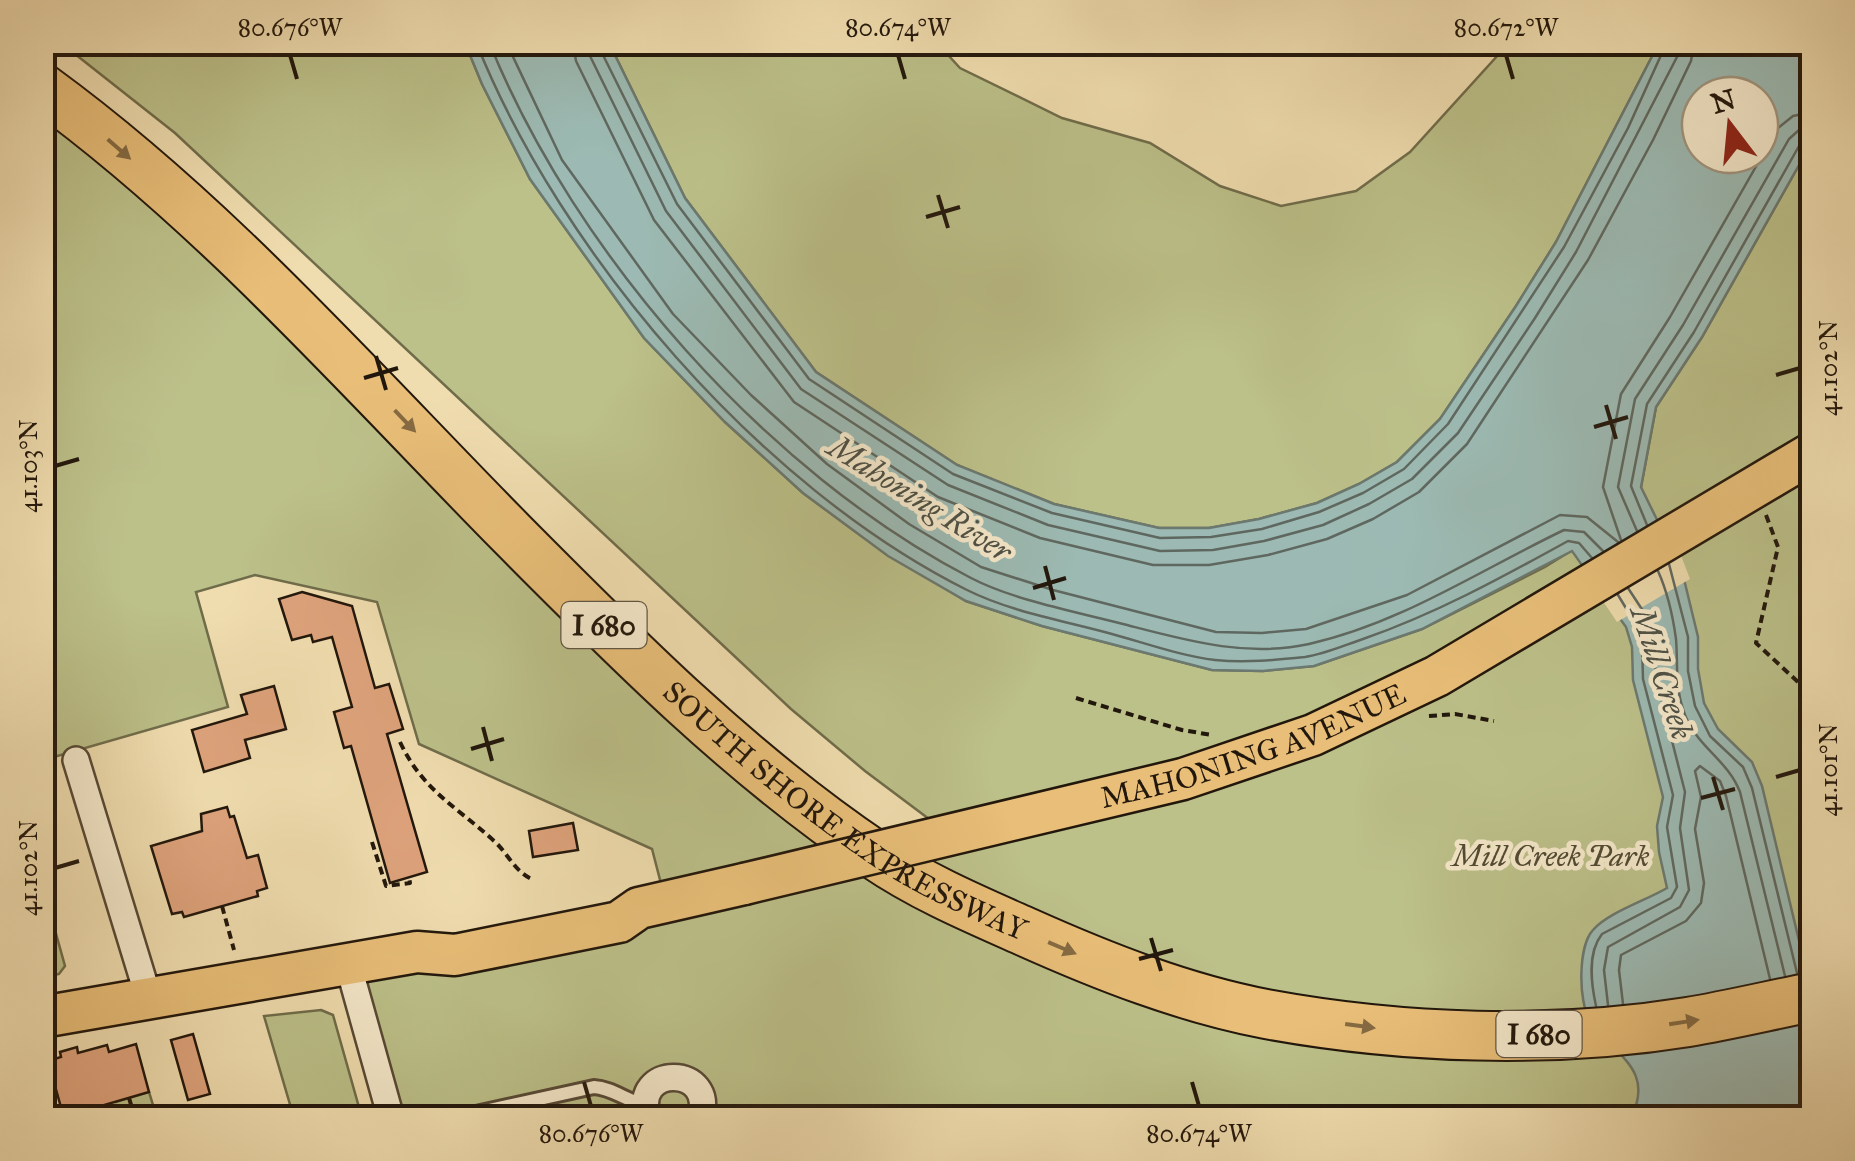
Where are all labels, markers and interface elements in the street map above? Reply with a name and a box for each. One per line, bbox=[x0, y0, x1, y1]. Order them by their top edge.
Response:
text: 80.676°W bbox=[238, 12, 344, 43]
text: 80.674°W bbox=[845, 12, 952, 43]
text: 80.672°W bbox=[1454, 12, 1559, 43]
north arrow bbox=[1680, 75, 1780, 175]
text: N bbox=[1707, 81, 1740, 122]
one-way arrow bbox=[106, 137, 131, 159]
text: 41.102°N bbox=[1813, 320, 1844, 416]
one-way arrow bbox=[392, 409, 416, 433]
text: 41.103°N bbox=[13, 419, 44, 513]
water label: Mahoning River bbox=[819, 426, 1020, 572]
water label: Mill Creek bbox=[1621, 599, 1702, 744]
road number: I 680 bbox=[562, 602, 646, 648]
street label: SOUTH SHORE EXPRESSWAY bbox=[655, 674, 1033, 948]
street label: MAHONING AVENUE bbox=[1097, 676, 1411, 816]
text: 41.101°N bbox=[1813, 723, 1844, 817]
text: 41.102°N bbox=[13, 820, 44, 916]
park label: Mill Creek Park bbox=[1449, 838, 1650, 874]
one-way arrow bbox=[1047, 940, 1077, 956]
road number: I 680 bbox=[1496, 1011, 1582, 1057]
one-way arrow bbox=[1669, 1013, 1701, 1029]
one-way arrow bbox=[1345, 1019, 1377, 1035]
text: 80.676°W bbox=[539, 1118, 645, 1149]
text: 80.674°W bbox=[1146, 1118, 1253, 1149]

